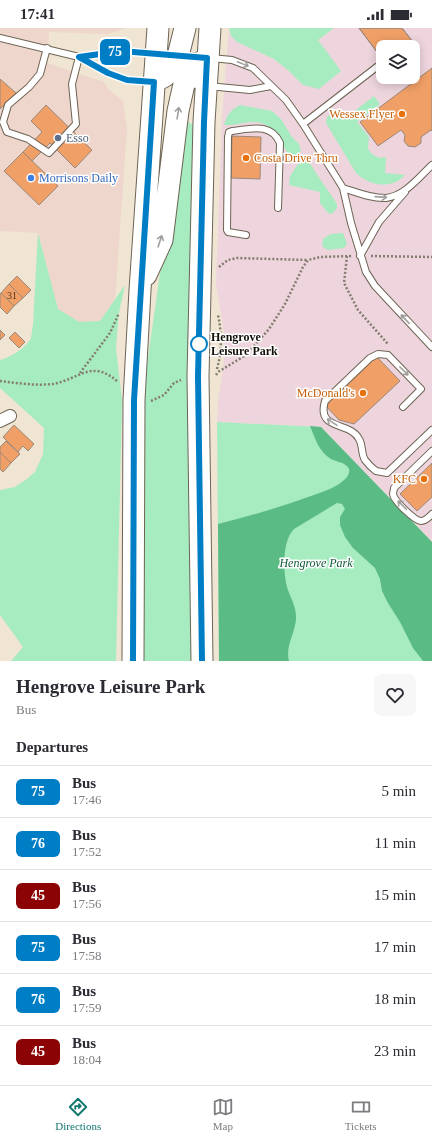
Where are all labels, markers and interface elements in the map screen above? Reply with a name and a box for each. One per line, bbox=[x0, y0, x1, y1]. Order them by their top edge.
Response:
text: 17:41 bbox=[20, 6, 55, 22]
line badge: 75 bbox=[97, 39, 133, 65]
map controls bbox=[376, 40, 420, 84]
button: layers bbox=[376, 40, 420, 84]
text: 75 bbox=[108, 44, 122, 59]
one-way arrow bbox=[236, 61, 248, 69]
one-way arrow bbox=[174, 107, 182, 120]
place label: Wessex Flyer bbox=[329, 107, 394, 121]
marker: Wessex Flyer bbox=[397, 109, 407, 119]
place label: Esso bbox=[66, 131, 89, 145]
marker: Esso bbox=[53, 133, 63, 143]
place label: Costa Drive Thru bbox=[254, 151, 338, 165]
marker: Costa Drive Thru bbox=[241, 153, 251, 163]
place label: Morrisons Daily bbox=[39, 171, 118, 185]
marker: Morrisons Daily bbox=[26, 173, 36, 183]
one-way arrow bbox=[374, 193, 387, 201]
one-way arrow bbox=[157, 235, 164, 248]
house number: 31 bbox=[7, 290, 17, 301]
one-way arrow bbox=[401, 314, 410, 324]
place label: Hengrove Leisure Park bbox=[211, 330, 278, 358]
marker: Hengrove Leisure Park bbox=[190, 335, 208, 353]
one-way arrow bbox=[399, 366, 409, 376]
place label: McDonald's bbox=[297, 386, 355, 400]
marker: McDonald's bbox=[358, 388, 368, 398]
one-way arrow bbox=[326, 418, 338, 426]
place label: KFC bbox=[393, 472, 416, 486]
marker: KFC bbox=[419, 474, 429, 484]
one-way arrow bbox=[397, 500, 406, 510]
park label: Hengrove Park bbox=[278, 556, 353, 570]
button: heart bbox=[374, 674, 416, 716]
text: Hengrove Leisure Park bbox=[16, 676, 205, 697]
text: Bus bbox=[16, 702, 36, 717]
text: Departures bbox=[16, 739, 88, 755]
text: Bus bbox=[72, 775, 96, 791]
text: 5 min bbox=[381, 783, 416, 799]
text: 75 bbox=[31, 784, 45, 799]
text: 17:46 bbox=[72, 792, 102, 807]
text: Bus bbox=[72, 827, 96, 843]
text: 11 min bbox=[374, 835, 416, 851]
text: 76 bbox=[31, 836, 45, 851]
text: 17:52 bbox=[72, 844, 102, 859]
text: Bus bbox=[72, 879, 96, 895]
text: 15 min bbox=[374, 887, 416, 903]
text: 45 bbox=[31, 888, 45, 903]
text: 17:56 bbox=[72, 896, 102, 911]
text: Bus bbox=[72, 931, 96, 947]
text: 17 min bbox=[374, 939, 416, 955]
text: 75 bbox=[31, 940, 45, 955]
text: 17:58 bbox=[72, 948, 102, 963]
text: Bus bbox=[72, 983, 96, 999]
text: 18 min bbox=[374, 991, 416, 1007]
text: 76 bbox=[31, 992, 45, 1007]
text: 17:59 bbox=[72, 1000, 102, 1015]
text: Bus bbox=[72, 1035, 96, 1051]
text: 23 min bbox=[374, 1043, 416, 1059]
text: 45 bbox=[31, 1044, 45, 1059]
text: 18:04 bbox=[72, 1052, 102, 1067]
tab: Directions bbox=[55, 1096, 101, 1132]
tab: Map bbox=[212, 1096, 234, 1132]
tab: Tickets bbox=[345, 1096, 377, 1132]

